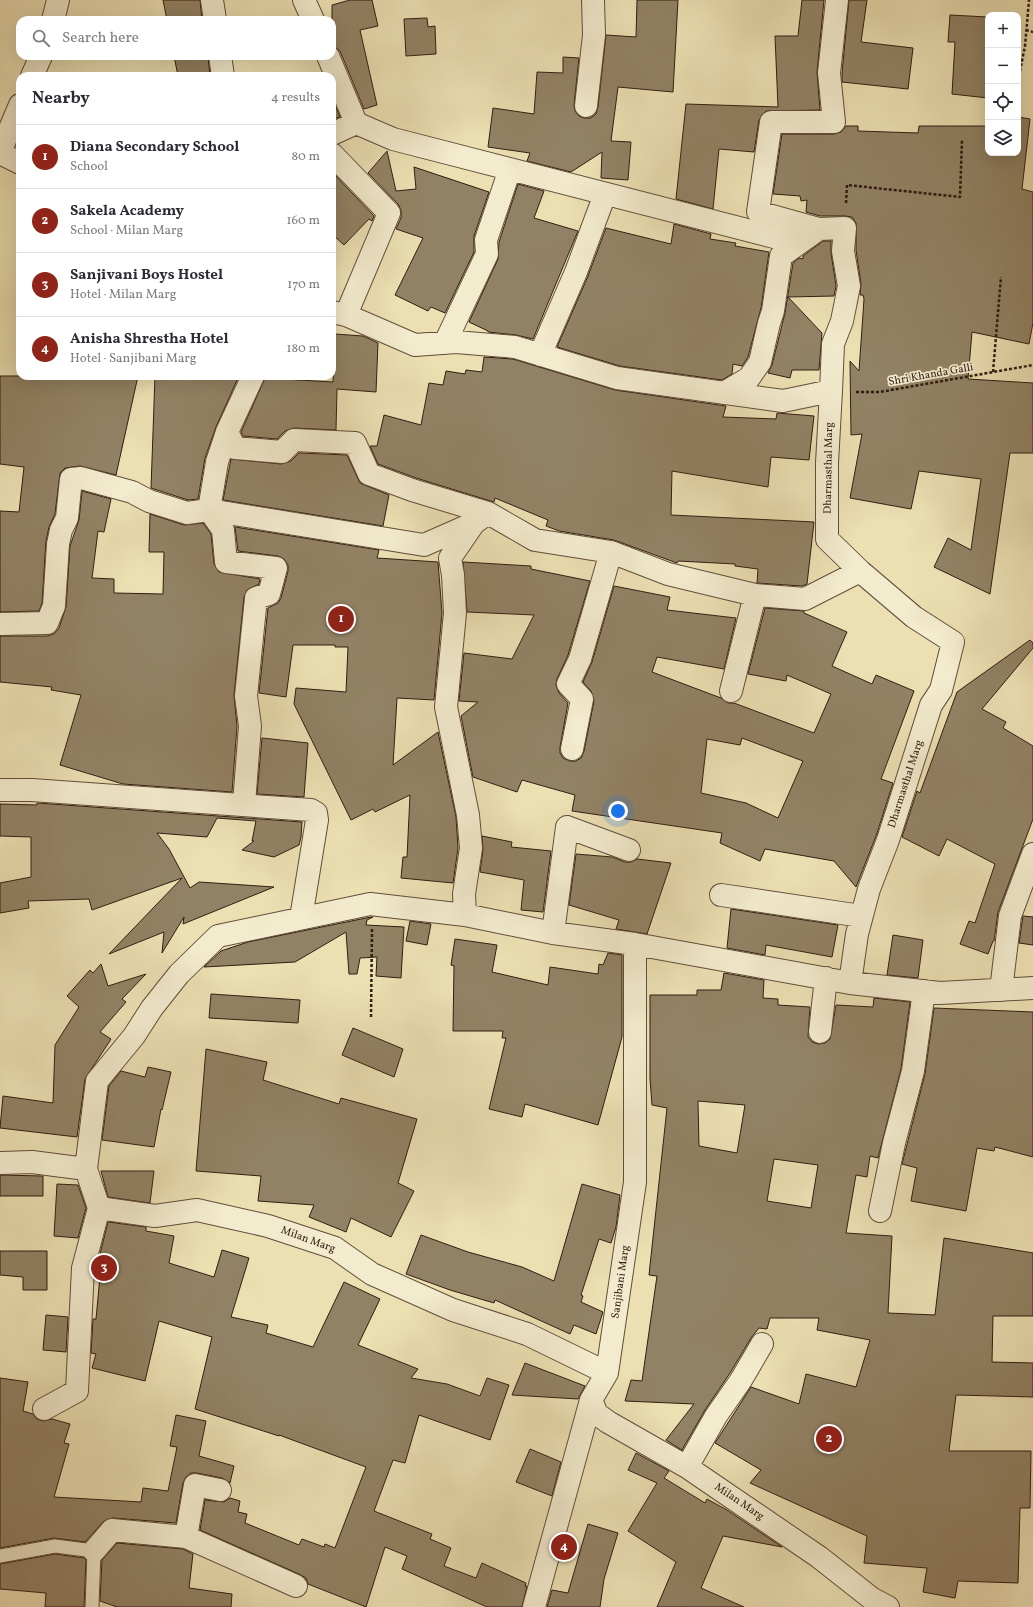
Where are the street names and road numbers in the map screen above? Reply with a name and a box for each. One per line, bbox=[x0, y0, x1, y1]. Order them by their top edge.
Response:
street label: Shri Khanda Galli bbox=[887, 360, 975, 390]
street label: Dharmasthal Marg bbox=[821, 422, 837, 514]
street label: Dharmasthal Marg bbox=[885, 738, 927, 830]
street label: Milan Marg bbox=[279, 1223, 338, 1257]
street label: Sanjibani Marg bbox=[608, 1244, 634, 1320]
street label: Milan Marg bbox=[711, 1480, 767, 1524]

